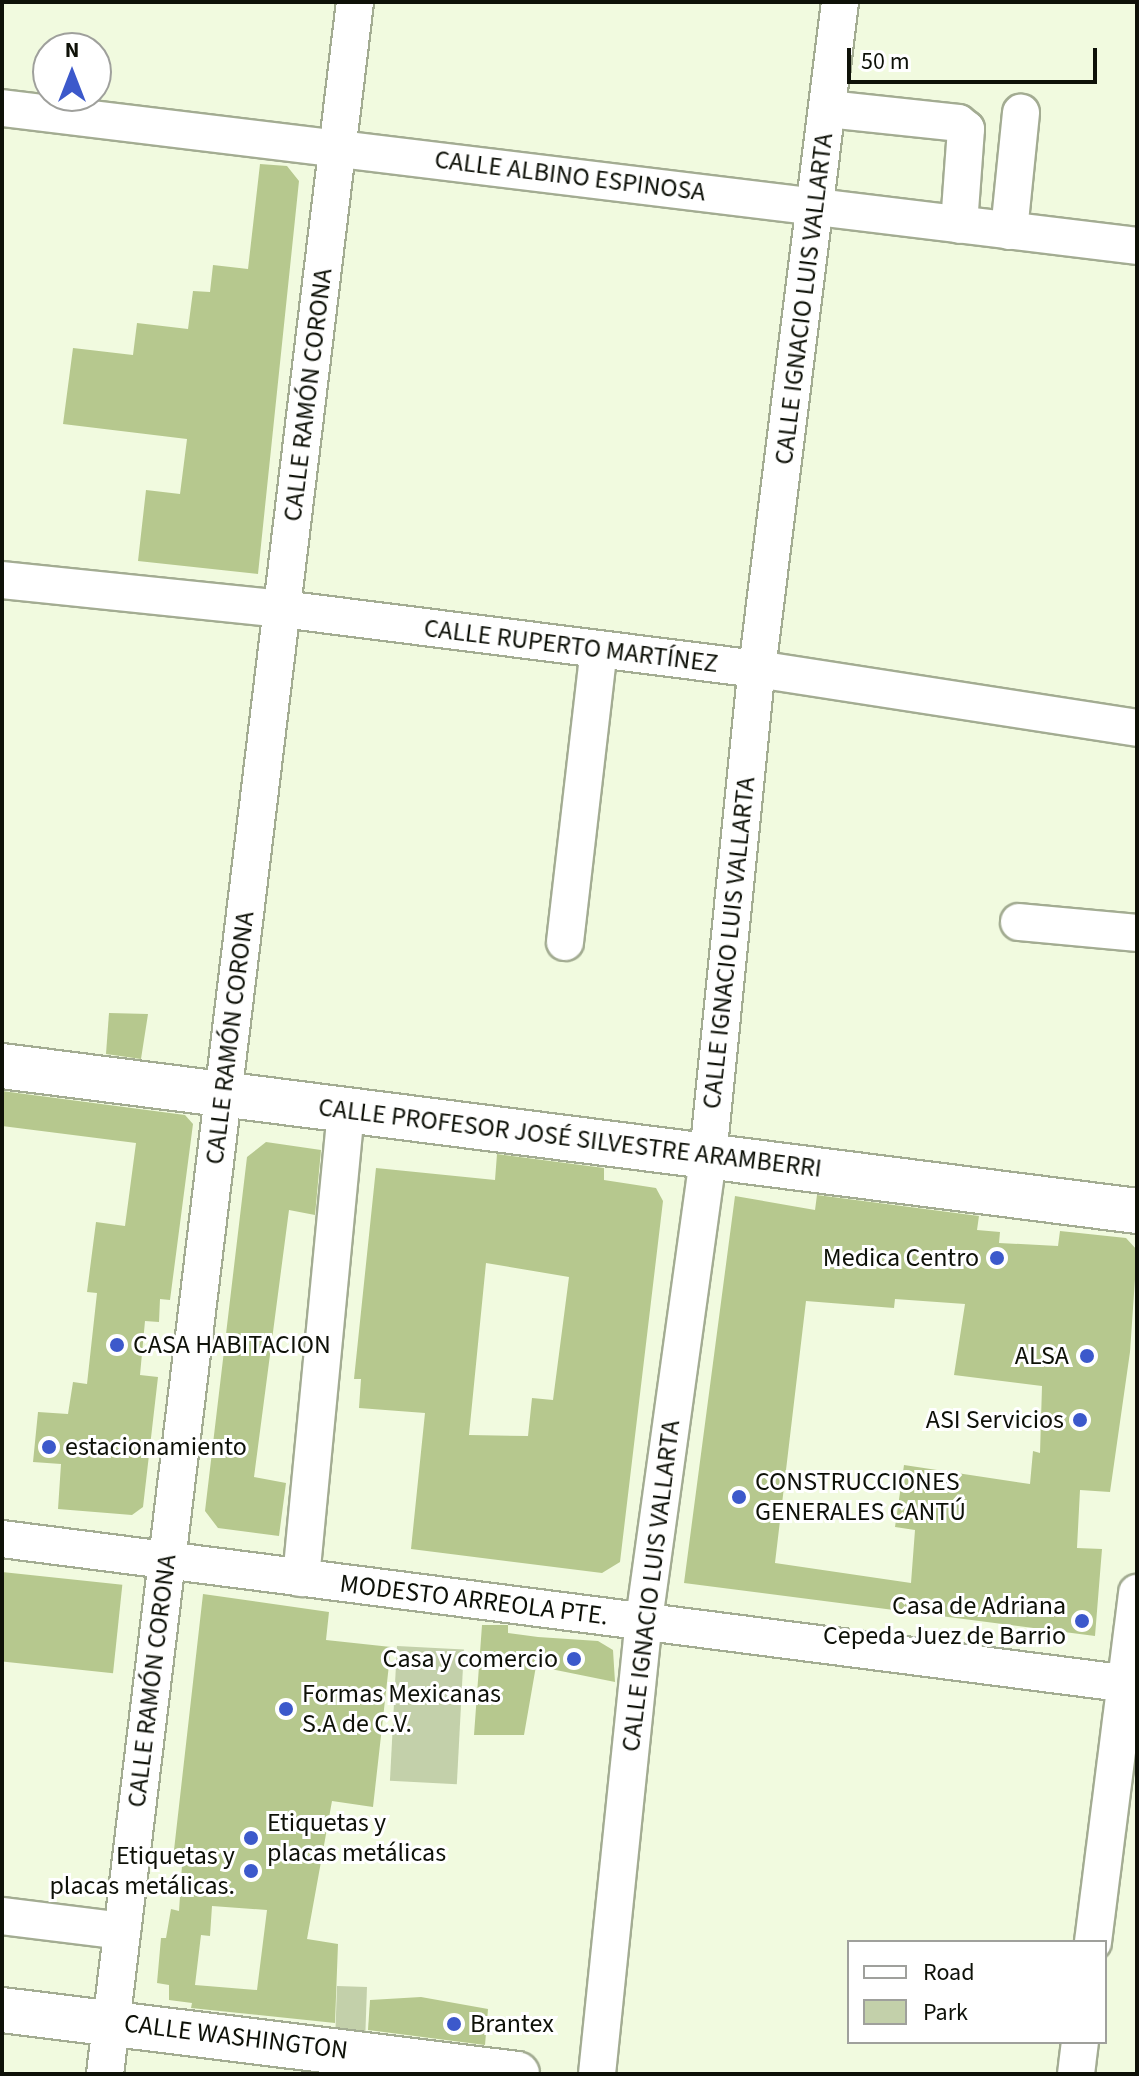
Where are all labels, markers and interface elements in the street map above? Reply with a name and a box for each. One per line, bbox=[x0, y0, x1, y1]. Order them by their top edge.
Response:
north arrow bbox=[32, 32, 112, 112]
scale bar bbox=[851, 32, 1101, 82]
text: N bbox=[65, 34, 79, 66]
text: 50 m bbox=[861, 44, 910, 79]
street label: CALLE IGNACIO LUIS VALLARTA bbox=[768, 132, 840, 466]
street label: CALLE ALBINO ESPINOSA bbox=[433, 144, 707, 208]
street label: CALLE RAMÓN CORONA bbox=[277, 267, 339, 523]
street label: CALLE RUPERTO MARTÍNEZ bbox=[422, 612, 720, 680]
street label: CALLE IGNACIO LUIS VALLARTA bbox=[696, 776, 762, 1110]
street label: CALLE RAMÓN CORONA bbox=[199, 910, 261, 1166]
street label: CALLE PROFESOR JOSÉ SILVESTRE ARAMBERRI bbox=[317, 1092, 823, 1184]
place label: Medica Centro bbox=[823, 1242, 979, 1274]
marker: Medica Centro bbox=[986, 1247, 1008, 1269]
place label: CASA HABITACION bbox=[133, 1329, 331, 1361]
marker: CASA HABITACION bbox=[108, 1336, 126, 1354]
place label: ALSA bbox=[1015, 1340, 1069, 1372]
marker: ALSA bbox=[1076, 1345, 1098, 1367]
place label: ASI Servicios bbox=[926, 1404, 1064, 1436]
marker: ASI Servicios bbox=[1071, 1411, 1089, 1429]
street label: CALLE IGNACIO LUIS VALLARTA bbox=[615, 1419, 687, 1753]
place label: estacionamiento bbox=[65, 1431, 247, 1463]
marker: estacionamiento bbox=[40, 1438, 58, 1456]
place label: CONSTRUCCIONES GENERALES CANTÚ bbox=[755, 1466, 966, 1528]
marker: CONSTRUCCIONES GENERALES CANTÚ bbox=[730, 1488, 748, 1506]
street label: CALLE RAMÓN CORONA bbox=[121, 1553, 183, 1809]
street label: MODESTO ARREOLA PTE. bbox=[338, 1568, 610, 1632]
place label: Casa de Adriana Cepeda Juez de Barrio bbox=[823, 1590, 1066, 1652]
marker: Casa de Adriana Cepeda Juez de Barrio bbox=[1073, 1612, 1091, 1630]
place label: Casa y comercio bbox=[383, 1643, 558, 1675]
marker: Casa y comercio bbox=[565, 1650, 583, 1668]
place label: Formas Mexicanas S.A de C.V. bbox=[302, 1678, 501, 1740]
marker: Formas Mexicanas S.A de C.V. bbox=[277, 1700, 295, 1718]
place label: Etiquetas y placas metálicas bbox=[267, 1807, 446, 1868]
marker: Etiquetas y placas metálicas bbox=[242, 1829, 260, 1847]
place label: Etiquetas y placas metálicas. bbox=[49, 1840, 235, 1902]
marker: Etiquetas y placas metálicas. bbox=[242, 1862, 260, 1880]
legend bbox=[847, 1940, 1107, 2044]
text: Road bbox=[923, 1955, 975, 1990]
text: Park bbox=[923, 1995, 968, 2030]
street label: CALLE WASHINGTON bbox=[122, 2008, 350, 2066]
place label: Brantex bbox=[470, 2008, 554, 2040]
marker: Brantex bbox=[445, 2015, 463, 2033]

